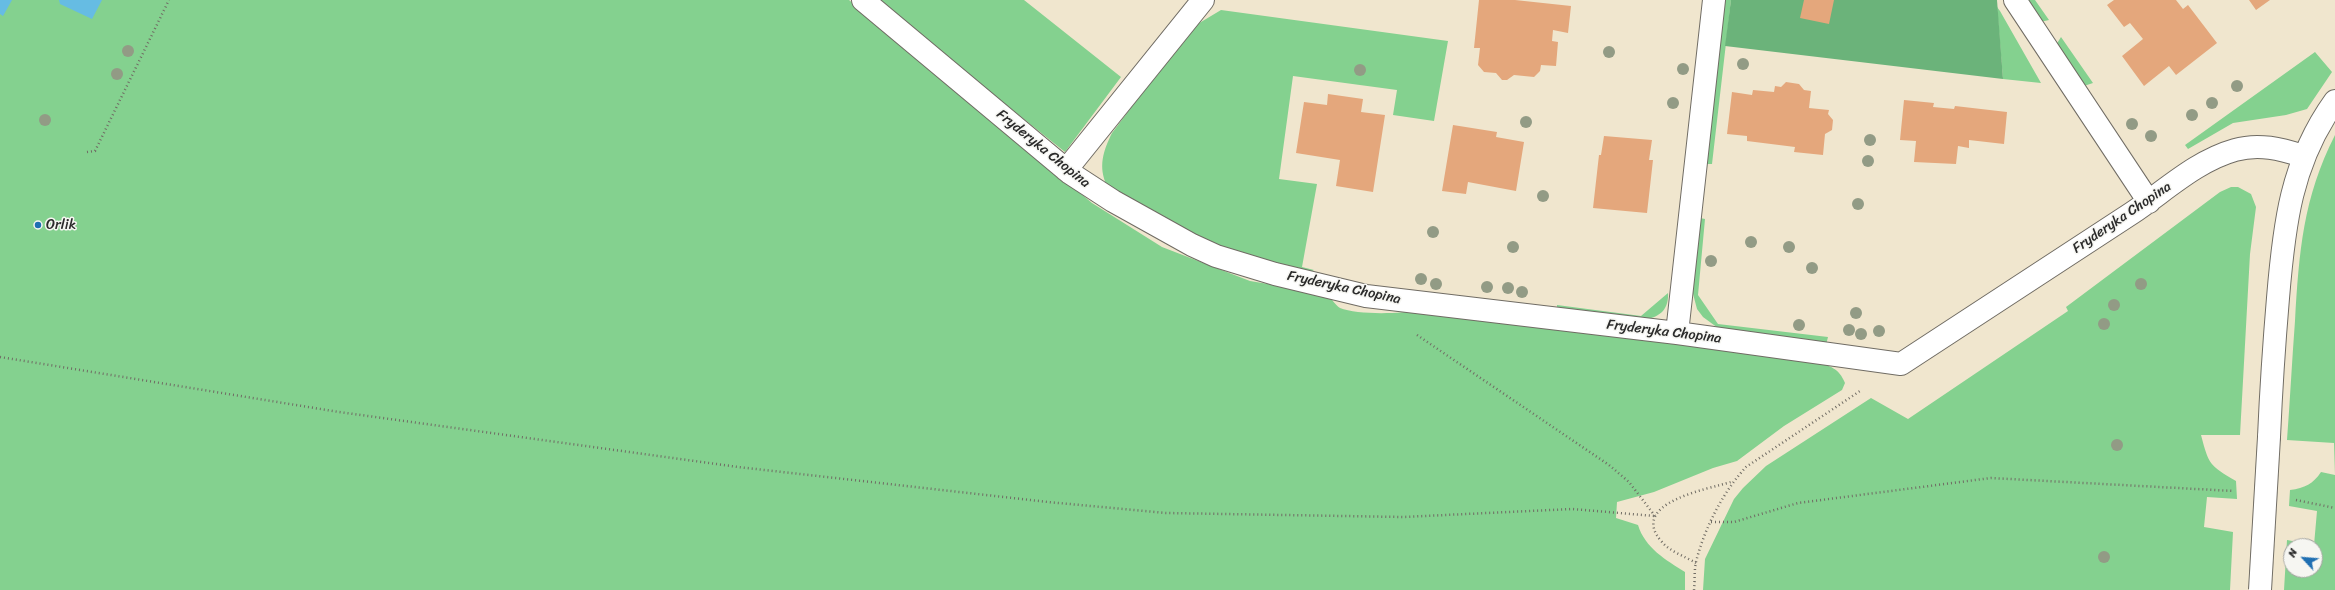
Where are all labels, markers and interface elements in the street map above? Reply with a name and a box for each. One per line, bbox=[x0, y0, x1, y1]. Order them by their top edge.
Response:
street label: Fryderyka Chopina bbox=[993, 106, 1093, 192]
street label: Fryderyka Chopina bbox=[2069, 179, 2175, 257]
place label: Orlik bbox=[46, 217, 76, 233]
marker: Orlik bbox=[33, 220, 43, 230]
street label: Fryderyka Chopina bbox=[1286, 268, 1402, 308]
street label: Fryderyka Chopina bbox=[1606, 317, 1722, 347]
north arrow bbox=[2283, 538, 2323, 578]
text: N bbox=[2282, 545, 2303, 561]

